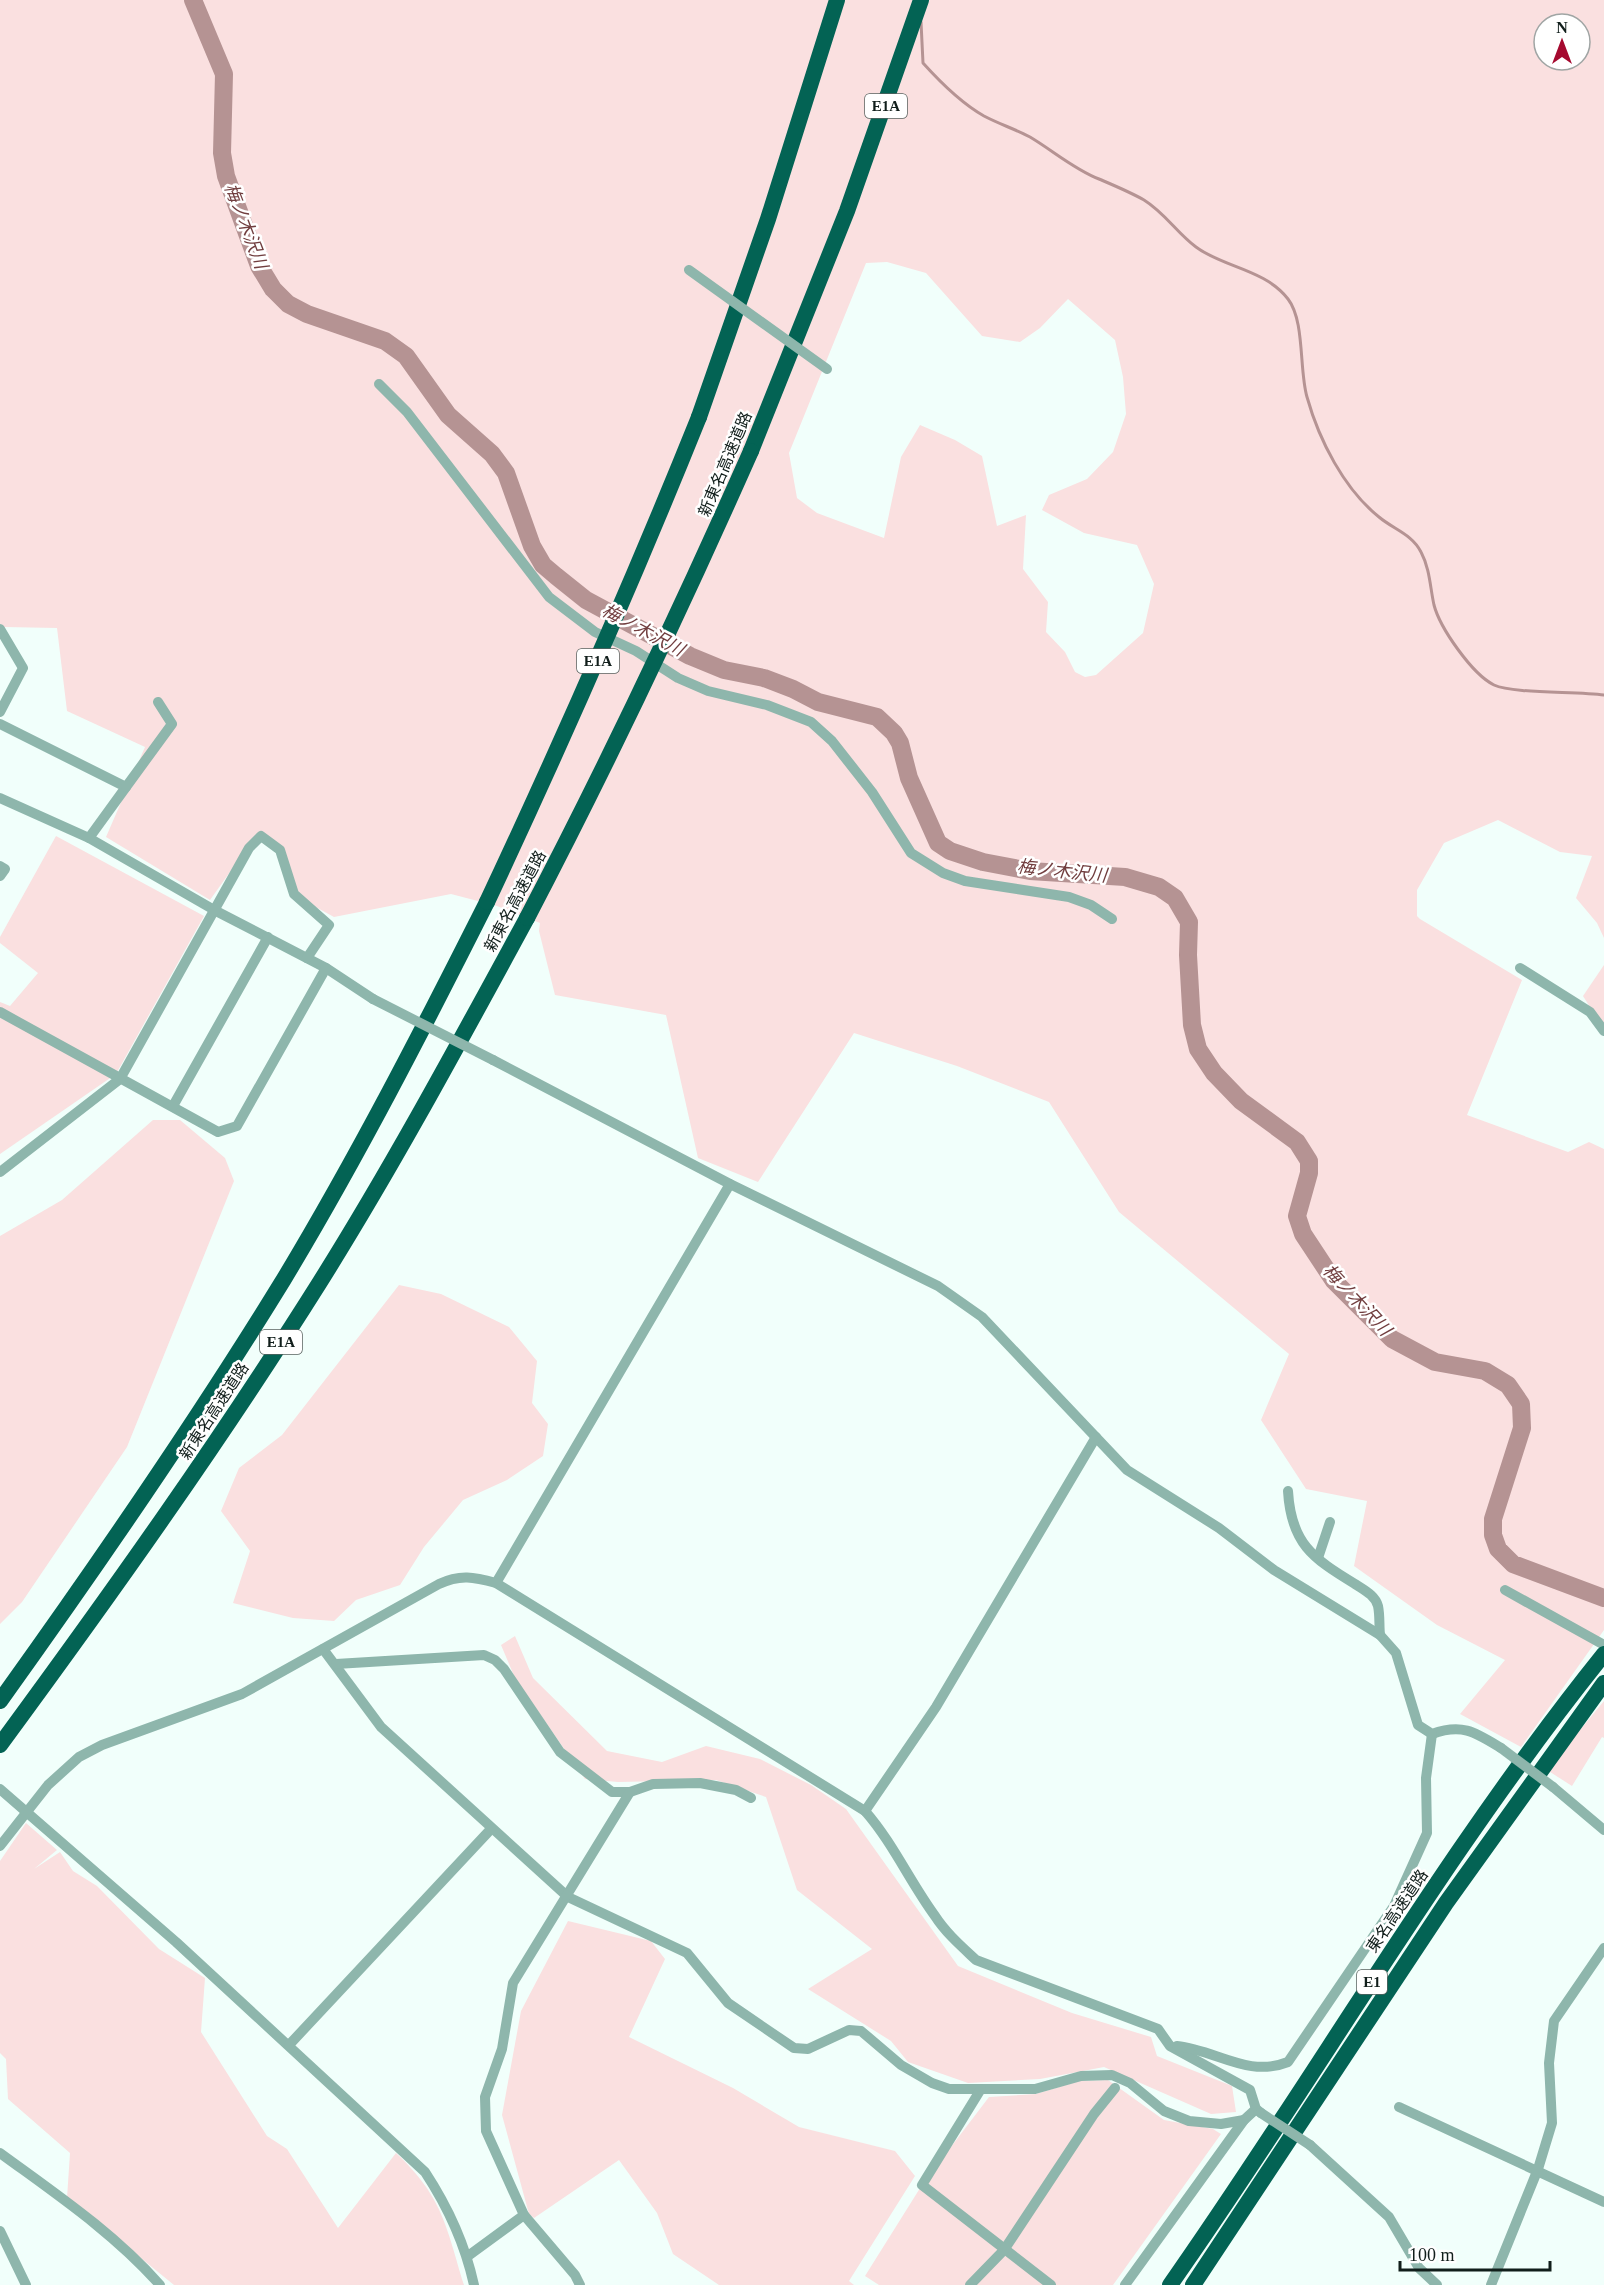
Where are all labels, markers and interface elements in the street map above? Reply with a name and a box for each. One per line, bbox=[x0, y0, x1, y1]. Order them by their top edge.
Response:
north arrow bbox=[1532, 12, 1592, 72]
text: N bbox=[1556, 19, 1568, 36]
road number: E1A bbox=[865, 94, 907, 118]
water label: 梅ノ木沢川 bbox=[221, 180, 272, 273]
street label: 新東名高速道路 bbox=[695, 409, 755, 519]
water label: 梅ノ木沢川 bbox=[599, 600, 689, 661]
road number: E1A bbox=[577, 649, 619, 673]
street label: 新東名高速道路 bbox=[481, 848, 549, 954]
water label: 梅ノ木沢川 bbox=[1016, 856, 1110, 886]
water label: 梅ノ木沢川 bbox=[1319, 1260, 1396, 1341]
road number: E1A bbox=[260, 1330, 302, 1354]
street label: 新東名高速道路 bbox=[176, 1359, 252, 1463]
street label: 東名高速道路 bbox=[1363, 1866, 1431, 1956]
road number: E1 bbox=[1357, 1970, 1387, 1994]
scale bar bbox=[1400, 2234, 1550, 2272]
text: 100 m bbox=[1409, 2245, 1455, 2265]

